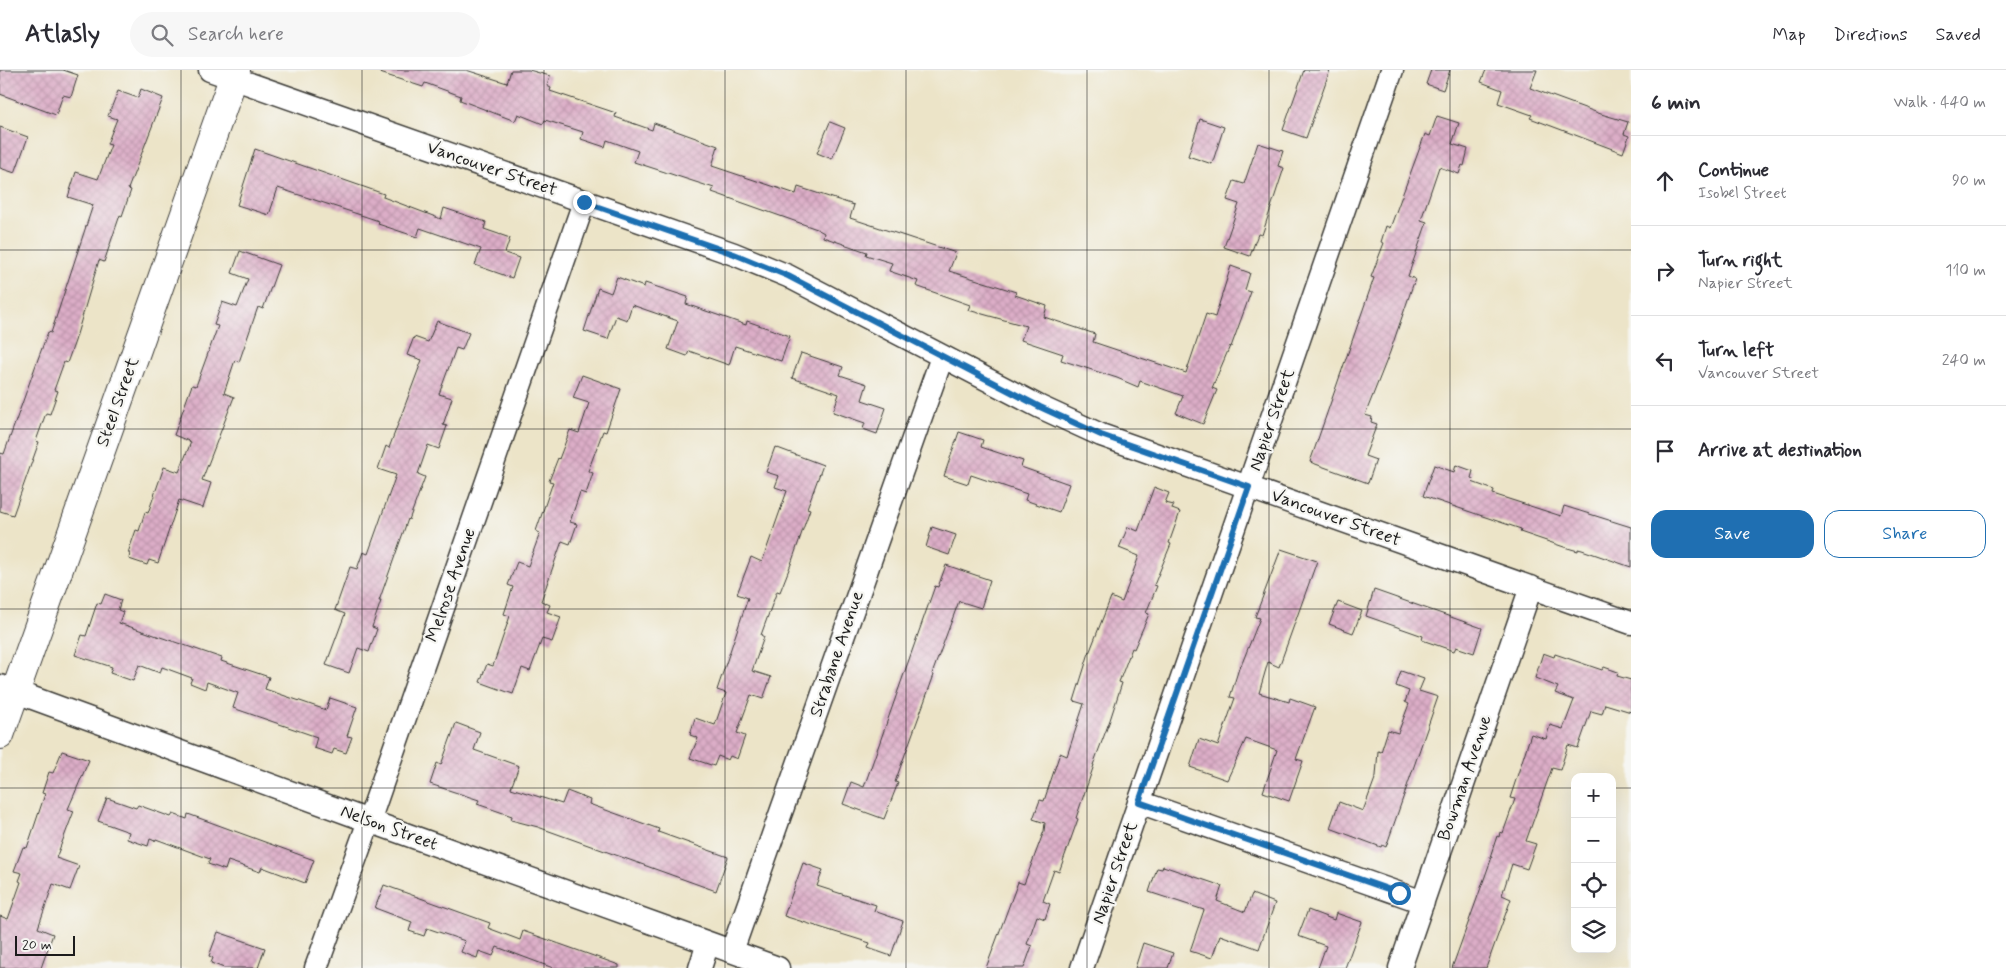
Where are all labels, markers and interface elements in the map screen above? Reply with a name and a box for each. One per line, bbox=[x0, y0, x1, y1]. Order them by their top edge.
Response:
search box bbox=[130, 12, 480, 57]
text: Atlasly bbox=[25, 19, 100, 50]
icon: search bbox=[148, 21, 176, 49]
text: Search here bbox=[188, 22, 284, 47]
text: Map bbox=[1773, 23, 1806, 47]
text: Directions bbox=[1834, 23, 1908, 47]
text: Saved bbox=[1936, 23, 1981, 47]
text: 6 min bbox=[1651, 89, 1701, 117]
text: Walk · 440 m bbox=[1893, 92, 1986, 113]
street label: Vancouver Street bbox=[424, 135, 560, 203]
text: Continue bbox=[1698, 158, 1769, 183]
icon: ahead bbox=[1651, 167, 1679, 195]
text: 90 m bbox=[1952, 170, 1986, 191]
text: Isobel Street bbox=[1698, 183, 1786, 204]
route end bbox=[573, 191, 596, 214]
text: Turn right bbox=[1698, 248, 1782, 273]
icon: right bbox=[1651, 257, 1679, 285]
text: 110 m bbox=[1945, 260, 1986, 281]
text: Napier Street bbox=[1698, 273, 1793, 294]
text: Turn left bbox=[1698, 338, 1774, 363]
icon: left bbox=[1651, 347, 1679, 375]
text: 240 m bbox=[1942, 350, 1986, 371]
street label: Steel Street bbox=[91, 353, 145, 450]
text: Vancouver Street bbox=[1698, 363, 1819, 384]
street label: Napier Street bbox=[1243, 365, 1301, 474]
icon: arrive bbox=[1651, 437, 1679, 465]
text: Arrive at destination bbox=[1698, 438, 1862, 463]
street label: Vancouver Street bbox=[1268, 483, 1404, 553]
button: Save bbox=[1651, 510, 1814, 558]
button: Share bbox=[1824, 510, 1986, 558]
street label: Melrose Avenue bbox=[420, 525, 482, 645]
street label: Strabane Avenue bbox=[804, 588, 870, 720]
street label: Bowman Avenue bbox=[1432, 712, 1498, 844]
map controls bbox=[1571, 773, 1616, 953]
button: + bbox=[1571, 773, 1616, 818]
street label: Nelson Street bbox=[337, 799, 441, 857]
street label: Napier Street bbox=[1086, 818, 1144, 927]
button: − bbox=[1571, 818, 1616, 863]
button: locate bbox=[1571, 863, 1616, 908]
route start bbox=[1388, 882, 1411, 905]
button: layers bbox=[1571, 908, 1616, 953]
scale bar bbox=[15, 933, 75, 956]
text: 20 m bbox=[22, 936, 52, 954]

